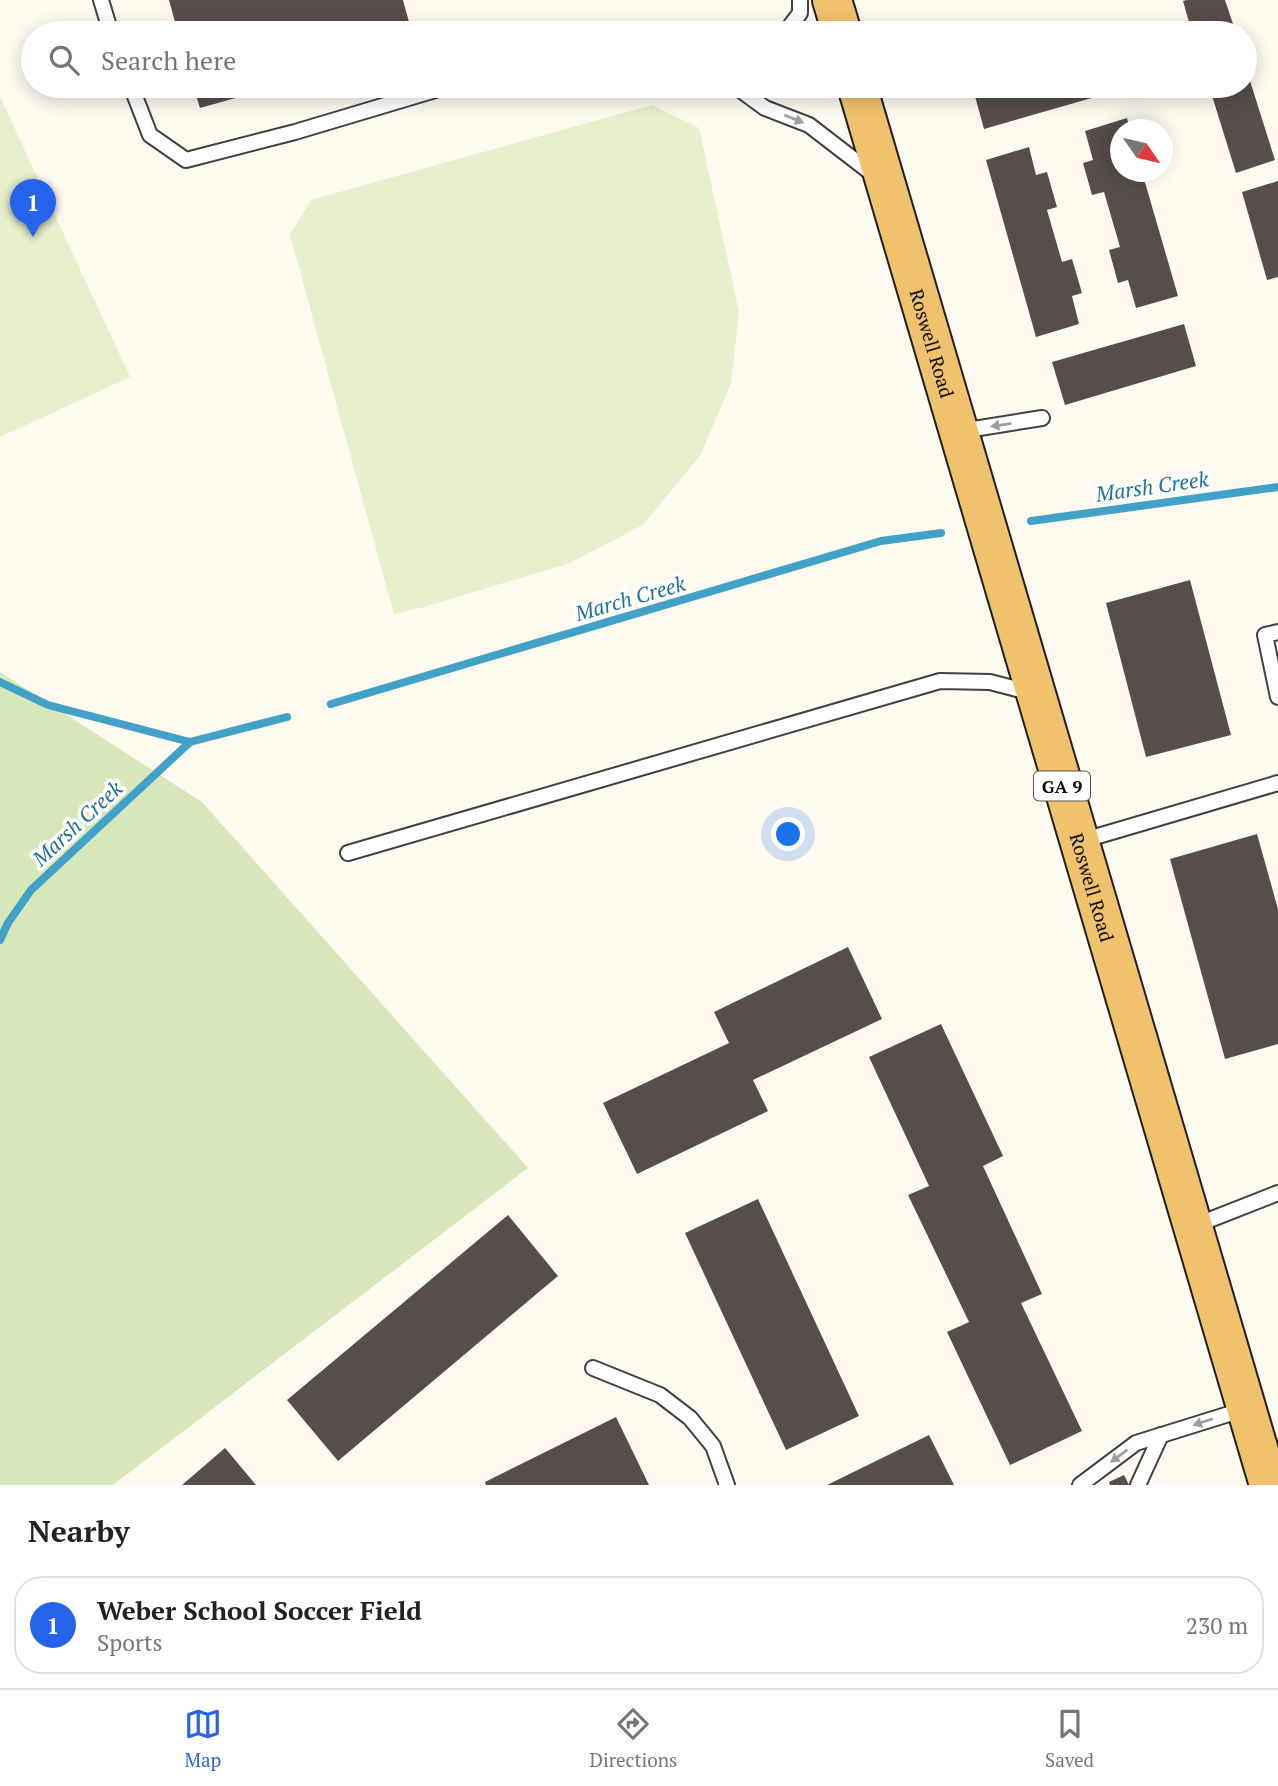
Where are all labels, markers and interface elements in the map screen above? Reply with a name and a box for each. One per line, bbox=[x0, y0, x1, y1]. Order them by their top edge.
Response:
search box bbox=[21, 21, 1257, 98]
icon: search bbox=[45, 41, 83, 79]
text: Search here bbox=[101, 43, 236, 77]
one-way arrow bbox=[783, 114, 804, 125]
north arrow bbox=[1110, 119, 1173, 182]
pin: 1 bbox=[10, 179, 56, 237]
street label: Roswell Road bbox=[905, 286, 961, 401]
one-way arrow bbox=[989, 419, 1011, 430]
water label: Marsh Creek bbox=[1093, 464, 1211, 508]
water label: March Creek bbox=[571, 569, 689, 627]
road number: GA 9 bbox=[1034, 772, 1090, 800]
water label: Marsh Creek bbox=[25, 774, 129, 873]
your location bbox=[771, 817, 805, 851]
street label: Roswell Road bbox=[1065, 830, 1121, 945]
one-way arrow bbox=[1193, 1417, 1214, 1428]
one-way arrow bbox=[1110, 1449, 1128, 1464]
text: Nearby bbox=[28, 1511, 130, 1551]
text: Weber School Soccer Field bbox=[97, 1593, 422, 1627]
text: 1 bbox=[47, 1610, 60, 1641]
text: 230 m bbox=[1186, 1610, 1248, 1641]
text: Sports bbox=[97, 1627, 162, 1658]
tab: Map bbox=[184, 1705, 222, 1772]
tab: Directions bbox=[590, 1705, 677, 1772]
tab: Saved bbox=[1045, 1705, 1094, 1772]

